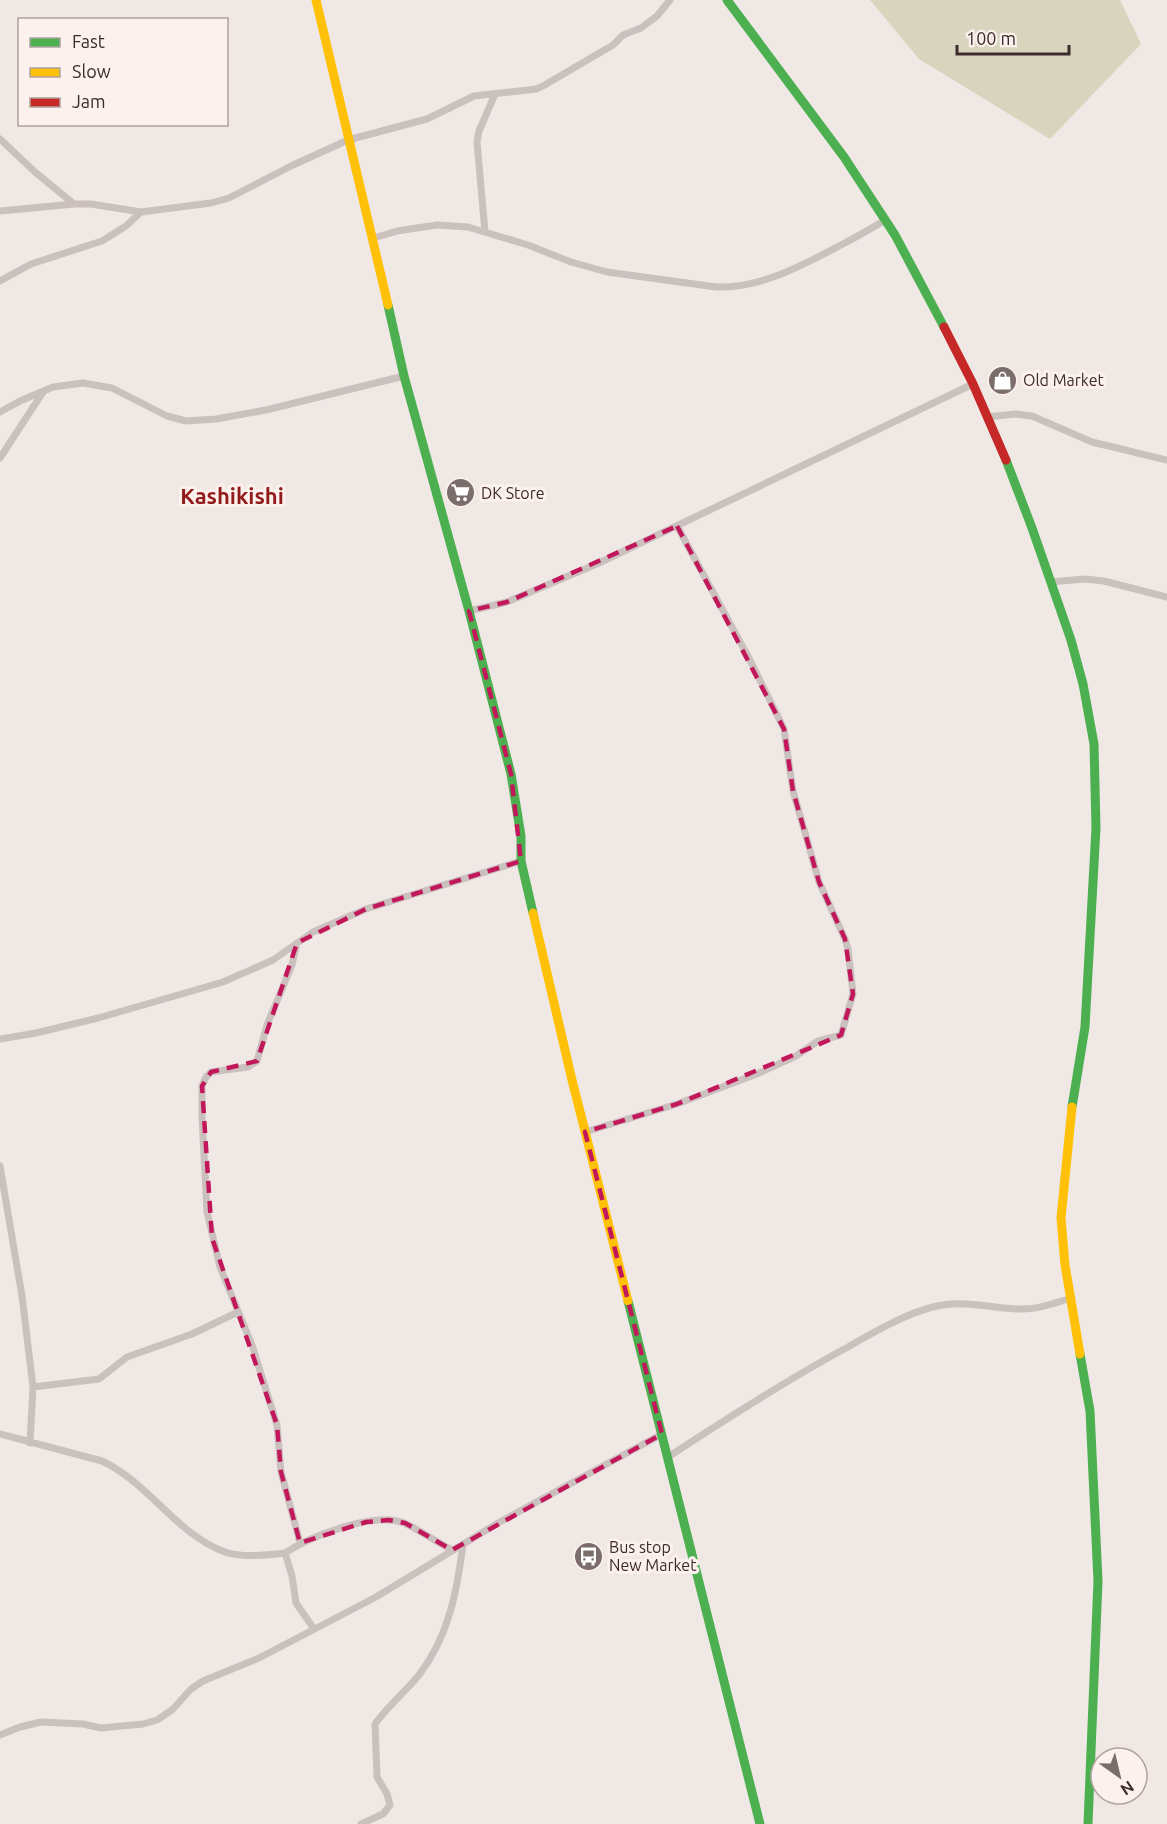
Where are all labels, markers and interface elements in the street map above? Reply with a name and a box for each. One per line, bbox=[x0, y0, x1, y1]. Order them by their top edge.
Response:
legend bbox=[18, 18, 228, 126]
scale bar bbox=[957, 18, 1070, 56]
text: 100 m bbox=[966, 28, 1016, 48]
text: Fast bbox=[72, 31, 105, 51]
text: Slow bbox=[72, 61, 111, 81]
text: Jam bbox=[72, 91, 106, 111]
shop icon: Old Market bbox=[986, 364, 1018, 396]
place label: Old Market bbox=[1023, 371, 1104, 389]
supermarket icon: DK Store bbox=[444, 477, 476, 509]
district label: Kashikishi bbox=[180, 483, 284, 508]
place label: DK Store bbox=[481, 484, 545, 502]
place label: Bus stop New Market bbox=[609, 1538, 697, 1574]
bus stop icon: Bus stop New Market bbox=[572, 1540, 604, 1572]
north arrow bbox=[1089, 1746, 1149, 1806]
text: N bbox=[1117, 1778, 1137, 1799]

